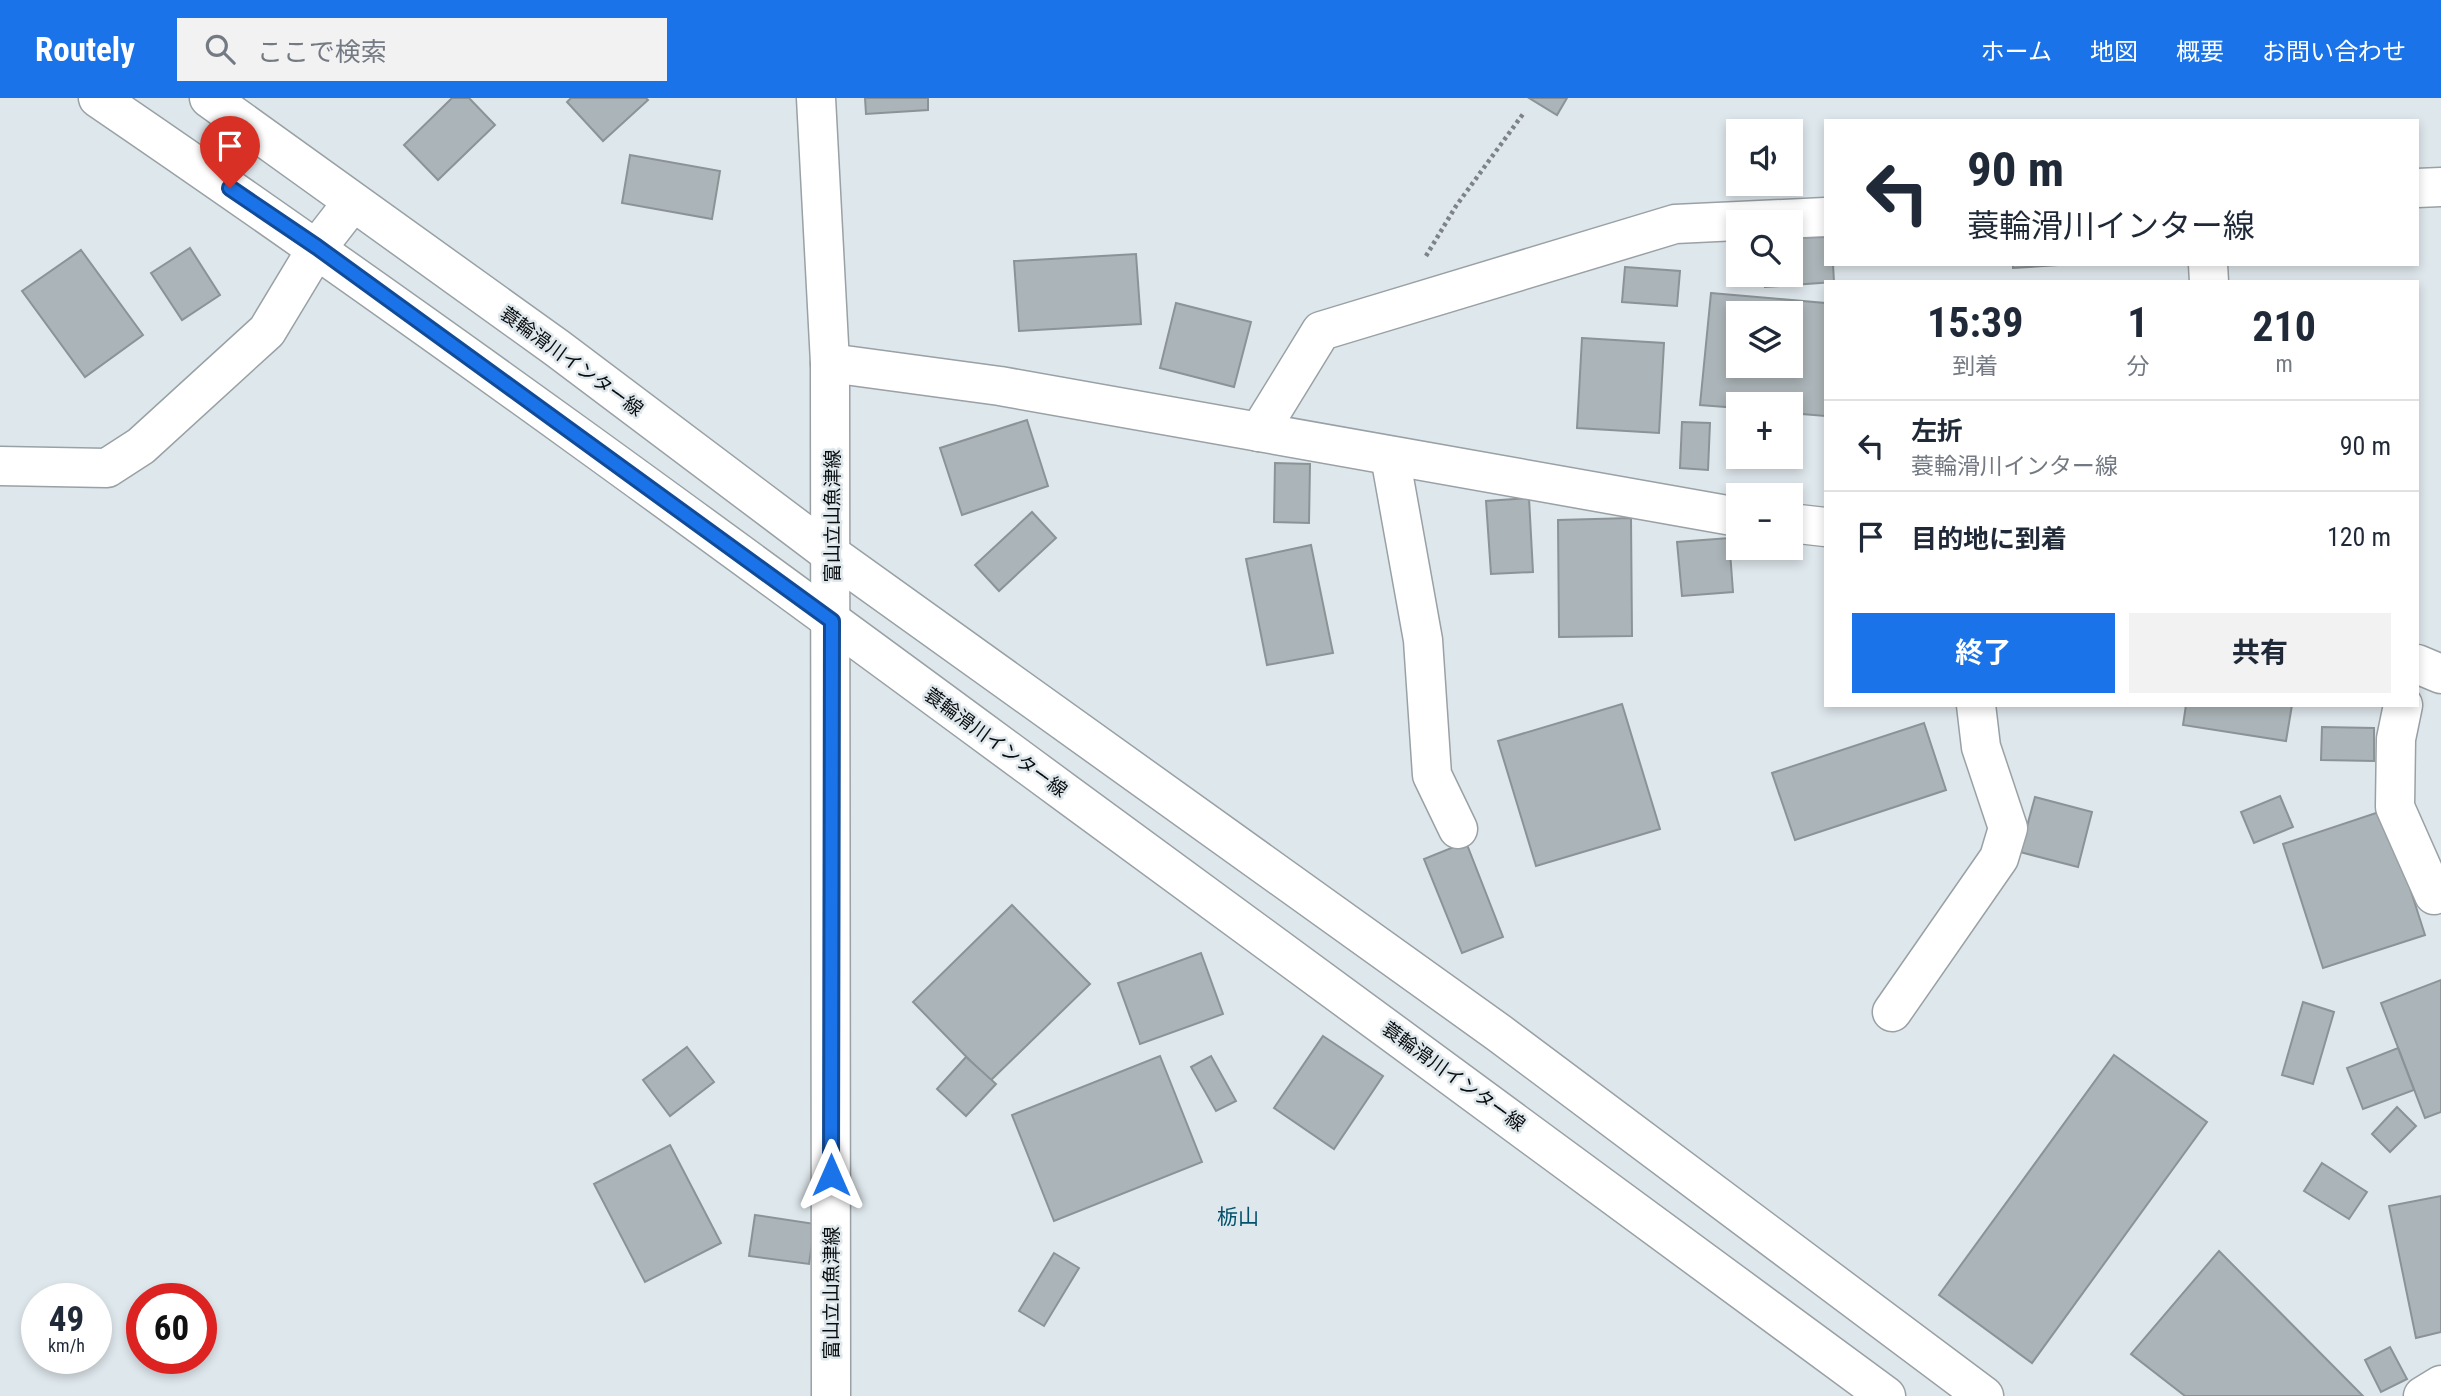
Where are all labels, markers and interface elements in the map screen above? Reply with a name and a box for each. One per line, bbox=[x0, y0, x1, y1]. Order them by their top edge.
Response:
search box bbox=[177, 18, 667, 81]
text: Routely bbox=[35, 30, 135, 69]
icon: search bbox=[201, 30, 239, 68]
text: ここで検索 bbox=[257, 37, 387, 67]
text: ホーム bbox=[1981, 38, 2052, 66]
text: 地図 bbox=[2090, 38, 2138, 66]
text: 概要 bbox=[2176, 38, 2224, 66]
text: お問い合わせ bbox=[2262, 38, 2406, 66]
pin bbox=[200, 116, 260, 188]
map controls bbox=[1726, 119, 1803, 560]
button: sound bbox=[1726, 119, 1803, 196]
icon: arrive bbox=[211, 127, 249, 165]
text: 90 m bbox=[1967, 141, 2064, 198]
icon: left bbox=[1852, 147, 1943, 238]
text: 蓑輪滑川インター線 bbox=[1967, 207, 2255, 245]
button: search bbox=[1726, 210, 1803, 287]
text: 15:39 bbox=[1927, 298, 2023, 347]
text: 1 bbox=[2127, 298, 2148, 347]
button: layers bbox=[1726, 301, 1803, 378]
street label: 蓑輪滑川インター線 bbox=[496, 302, 648, 421]
text: 210 bbox=[2252, 302, 2316, 351]
text: m bbox=[2275, 351, 2293, 378]
text: 到着 bbox=[1952, 353, 1998, 380]
text: 分 bbox=[2126, 353, 2149, 380]
button: + bbox=[1726, 392, 1803, 469]
text: 左折 bbox=[1911, 416, 1963, 446]
icon: left bbox=[1852, 427, 1890, 465]
text: 90 m bbox=[2340, 431, 2391, 461]
street label: 富山立山魚津線 bbox=[821, 449, 844, 583]
text: 蓑輪滑川インター線 bbox=[1911, 453, 2118, 480]
button: − bbox=[1726, 483, 1803, 560]
icon: arrive bbox=[1852, 518, 1890, 556]
text: 120 m bbox=[2327, 522, 2391, 552]
text: 目的地に到着 bbox=[1911, 524, 2067, 554]
button: 終了 bbox=[1852, 613, 2115, 693]
button: 共有 bbox=[2129, 613, 2391, 693]
street label: 蓑輪滑川インター線 bbox=[920, 683, 1072, 802]
street label: 蓑輪滑川インター線 bbox=[1378, 1017, 1530, 1136]
position arrow bbox=[794, 1138, 868, 1212]
district label: 栃山 bbox=[1217, 1205, 1259, 1229]
street label: 富山立山魚津線 bbox=[820, 1226, 843, 1360]
speed limit sign: 60 bbox=[126, 1283, 217, 1374]
text: 49 bbox=[49, 1299, 84, 1340]
text: km/h bbox=[48, 1335, 85, 1356]

